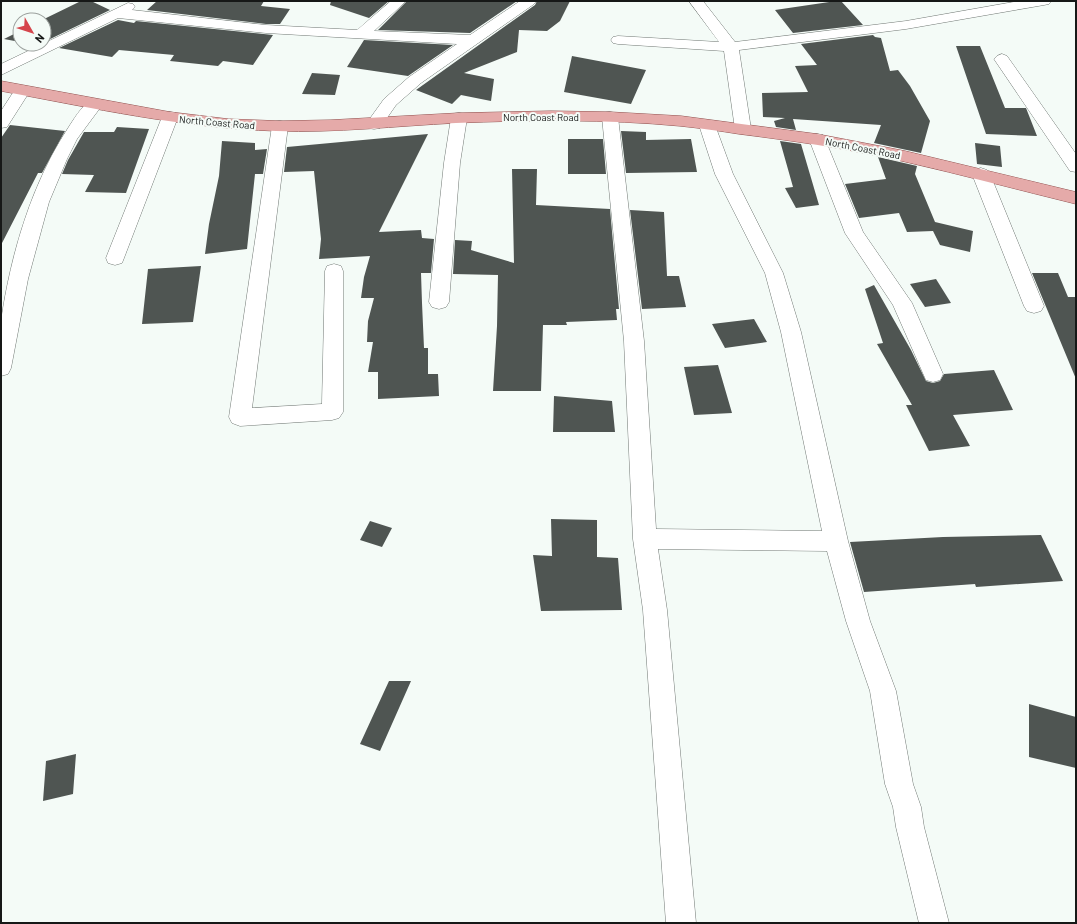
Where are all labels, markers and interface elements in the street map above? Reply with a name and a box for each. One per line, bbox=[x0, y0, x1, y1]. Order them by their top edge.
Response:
north arrow bbox=[12, 12, 52, 52]
text: N bbox=[33, 32, 48, 46]
street label: North Coast Road bbox=[503, 111, 579, 123]
street label: North Coast Road bbox=[179, 113, 255, 131]
street label: North Coast Road bbox=[824, 135, 902, 161]

